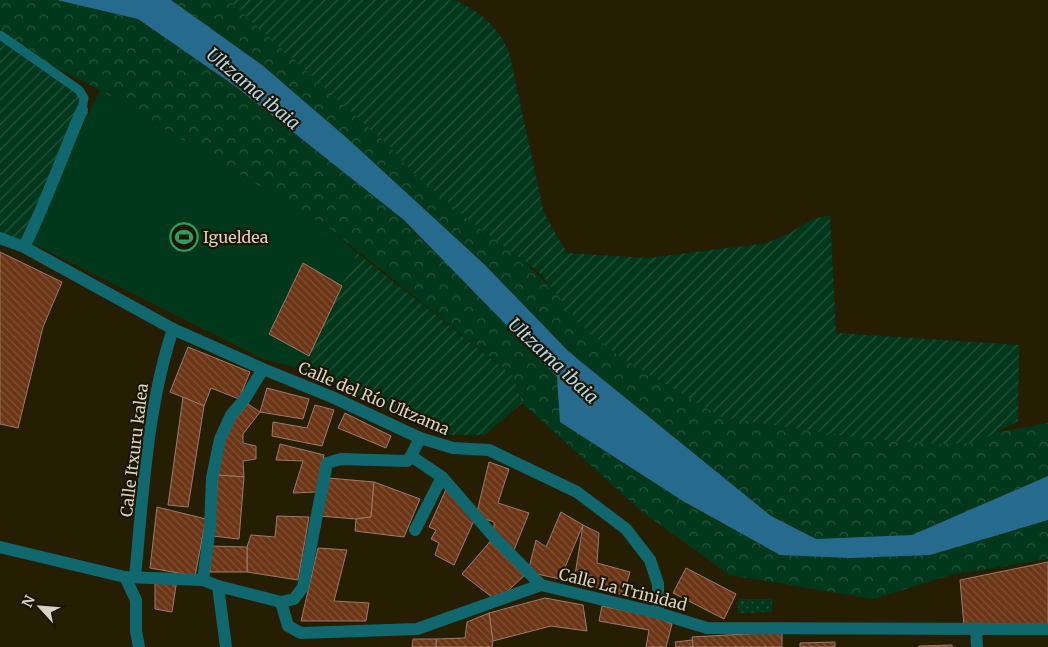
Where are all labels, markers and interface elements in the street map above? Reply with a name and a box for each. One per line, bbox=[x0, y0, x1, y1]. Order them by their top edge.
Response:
water label: Ultzama ibaia bbox=[202, 43, 305, 135]
sports icon: Igueldea bbox=[169, 222, 199, 252]
place label: Igueldea bbox=[203, 227, 269, 247]
water label: Ultzama ibaia bbox=[503, 313, 603, 408]
street label: Calle del Río Ultzama bbox=[295, 357, 453, 439]
street label: Calle Itxuru kalea bbox=[116, 382, 152, 518]
street label: Calle La Trinidad bbox=[557, 563, 689, 615]
north arrow bbox=[15, 582, 65, 632]
text: N bbox=[18, 592, 39, 610]

